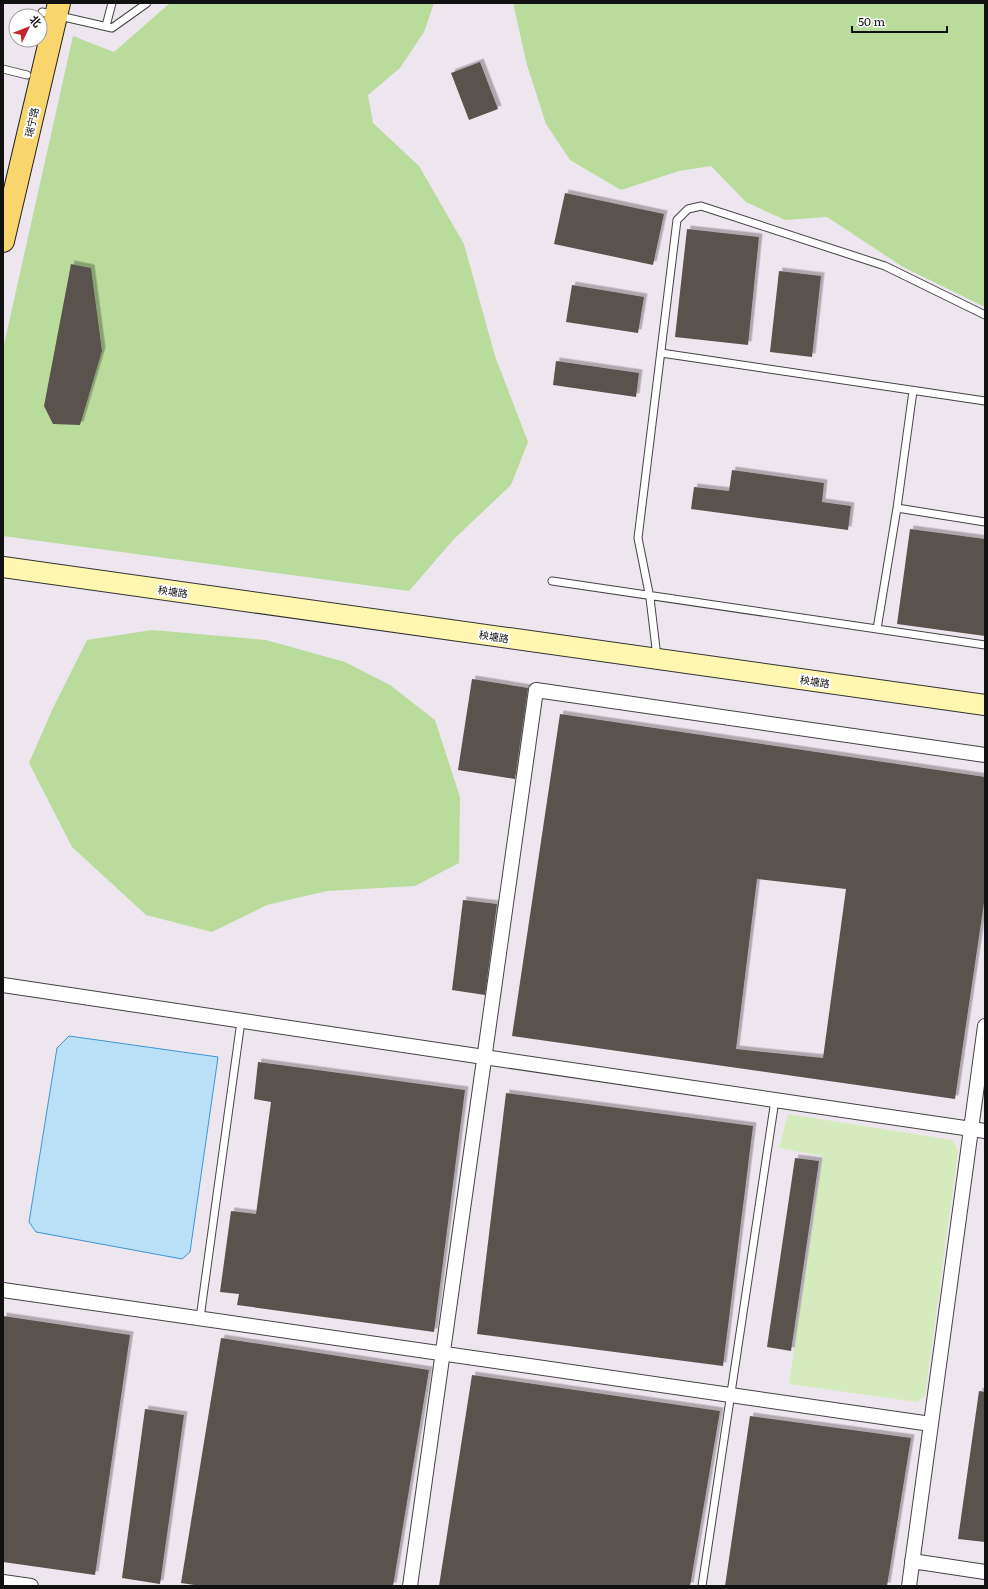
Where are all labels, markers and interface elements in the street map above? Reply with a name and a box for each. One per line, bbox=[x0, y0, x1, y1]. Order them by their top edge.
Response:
north arrow bbox=[8, 8, 48, 48]
scale bar bbox=[852, 8, 947, 34]
text: 北 bbox=[26, 11, 46, 30]
text: 50 m bbox=[858, 12, 885, 30]
street label: 瑞宁路 bbox=[20, 106, 42, 138]
street label: 秧塘路 bbox=[157, 581, 189, 601]
street label: 秧塘路 bbox=[478, 626, 510, 646]
street label: 秧塘路 bbox=[799, 671, 831, 691]

